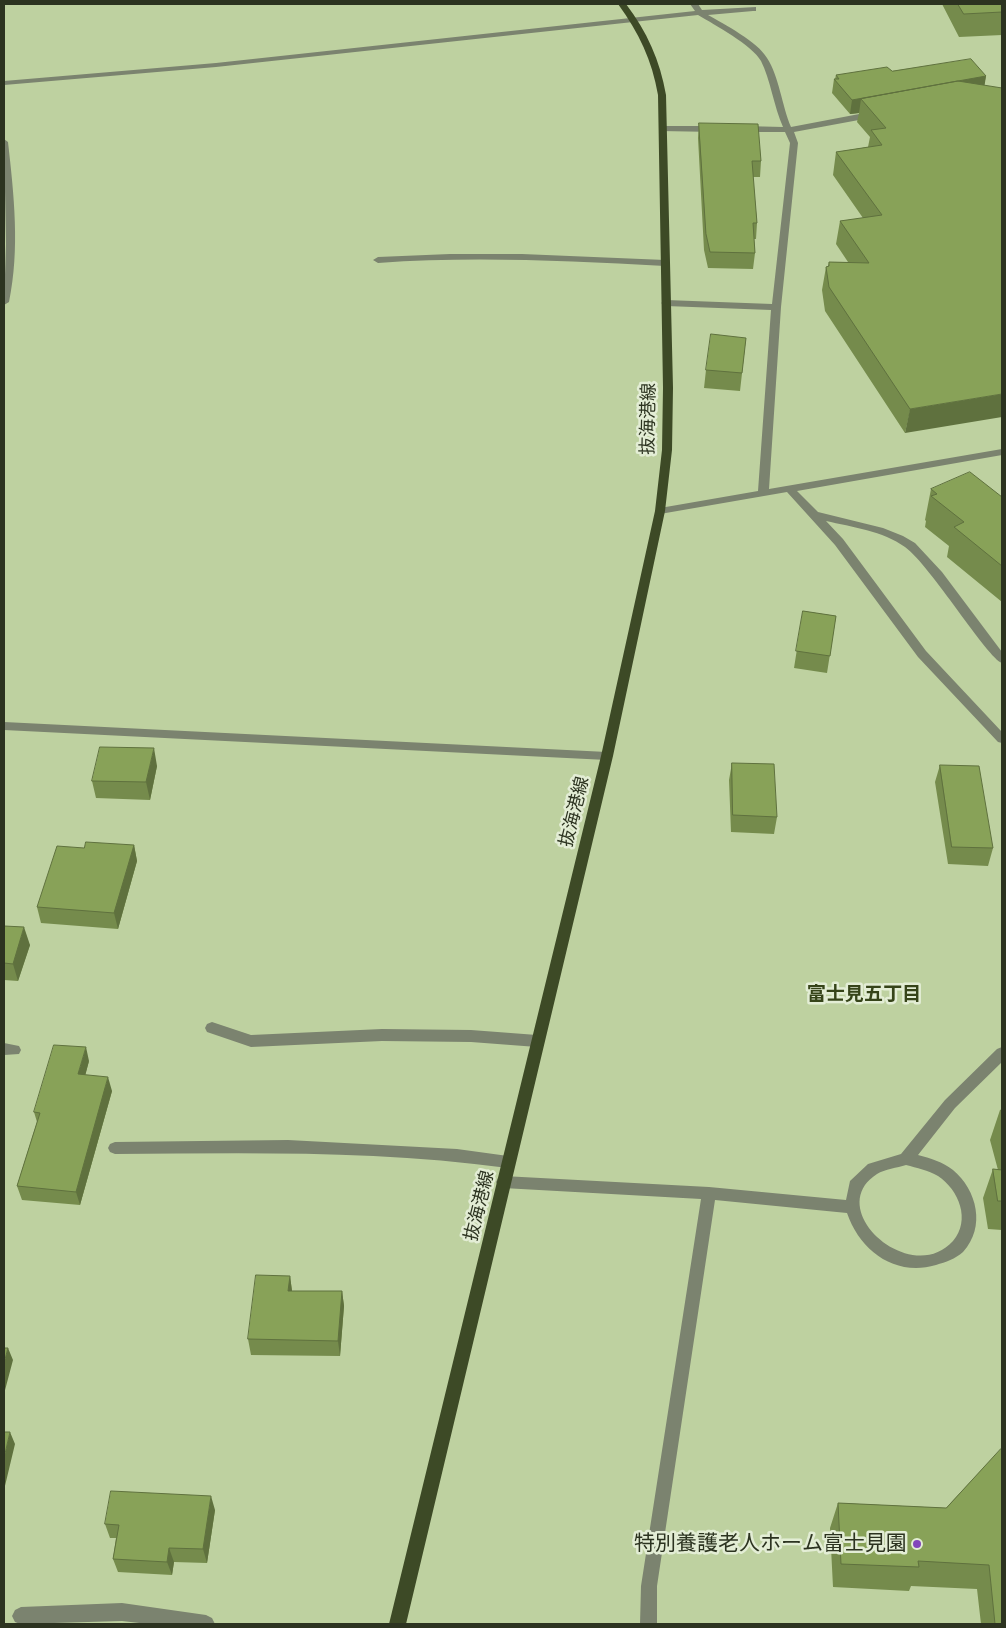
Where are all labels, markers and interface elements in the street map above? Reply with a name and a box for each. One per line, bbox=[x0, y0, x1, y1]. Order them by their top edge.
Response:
street label: 抜海港線 bbox=[638, 383, 660, 455]
street label: 抜海港線 bbox=[556, 774, 594, 850]
district label: 富士見五丁目 bbox=[807, 984, 921, 1006]
street label: 抜海港線 bbox=[461, 1168, 499, 1244]
place label: 特別養護老人ホーム富士見園 bbox=[634, 1531, 907, 1557]
marker: 特別養護老人ホーム富士見園 bbox=[911, 1538, 923, 1550]

